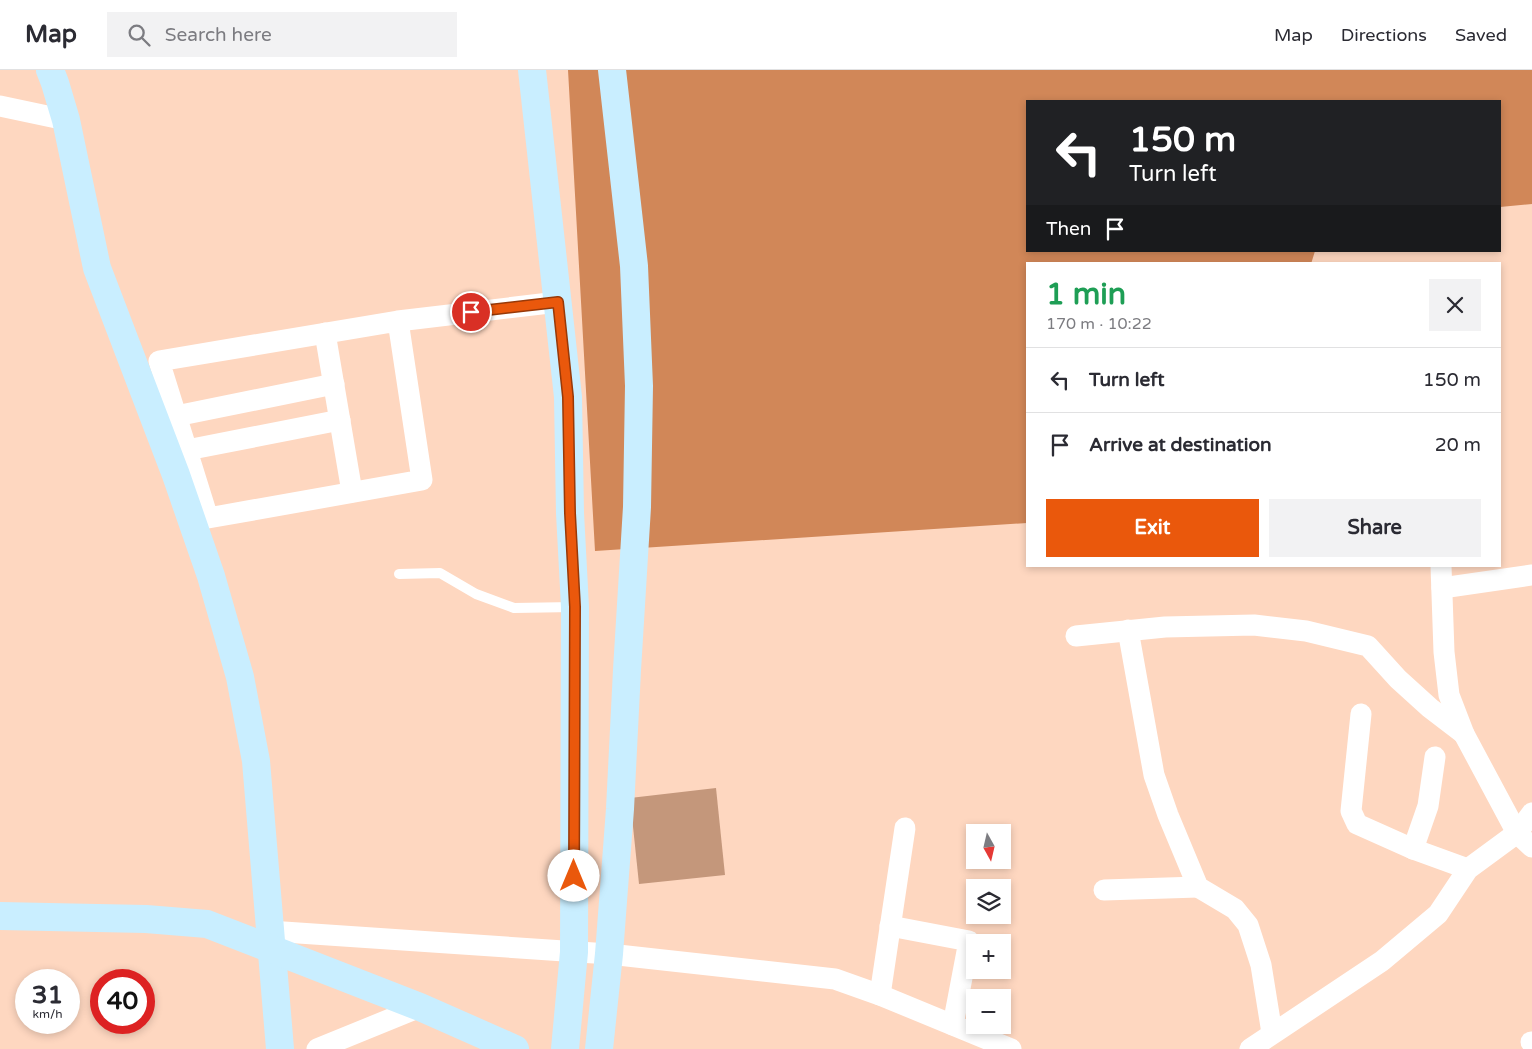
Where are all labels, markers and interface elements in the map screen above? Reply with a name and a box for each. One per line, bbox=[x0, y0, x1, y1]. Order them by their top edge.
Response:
search box bbox=[107, 12, 457, 57]
text: Map bbox=[25, 20, 77, 49]
icon: search bbox=[125, 21, 153, 49]
text: Search here bbox=[165, 24, 272, 46]
text: Map bbox=[1274, 24, 1313, 46]
text: Directions bbox=[1341, 24, 1427, 46]
text: Saved bbox=[1455, 24, 1507, 46]
text: 150 m bbox=[1129, 119, 1236, 161]
icon: left bbox=[1046, 120, 1111, 185]
text: Turn left bbox=[1129, 161, 1217, 187]
icon: arrive bbox=[1101, 215, 1129, 243]
text: Then bbox=[1046, 218, 1091, 240]
text: 1 min bbox=[1046, 276, 1126, 313]
button: close bbox=[1429, 279, 1481, 331]
pin bbox=[450, 291, 492, 333]
icon: arrive bbox=[457, 298, 485, 326]
text: 170 m · 10:22 bbox=[1046, 314, 1152, 334]
icon: left bbox=[1046, 366, 1074, 394]
text: Turn left bbox=[1089, 369, 1165, 391]
text: 150 m bbox=[1423, 369, 1481, 391]
icon: arrive bbox=[1046, 431, 1074, 459]
text: Arrive at destination bbox=[1089, 434, 1272, 456]
text: 20 m bbox=[1435, 434, 1481, 456]
button: Exit bbox=[1046, 499, 1259, 557]
button: Share bbox=[1269, 499, 1481, 557]
north arrow bbox=[966, 824, 1011, 869]
map controls bbox=[966, 824, 1011, 1034]
position arrow bbox=[547, 849, 599, 901]
button: layers bbox=[966, 879, 1011, 924]
button: + bbox=[966, 934, 1011, 979]
speed limit sign: 40 bbox=[90, 969, 155, 1034]
text: 31 bbox=[32, 980, 63, 1010]
button: − bbox=[966, 989, 1011, 1034]
text: km/h bbox=[32, 1007, 63, 1021]

